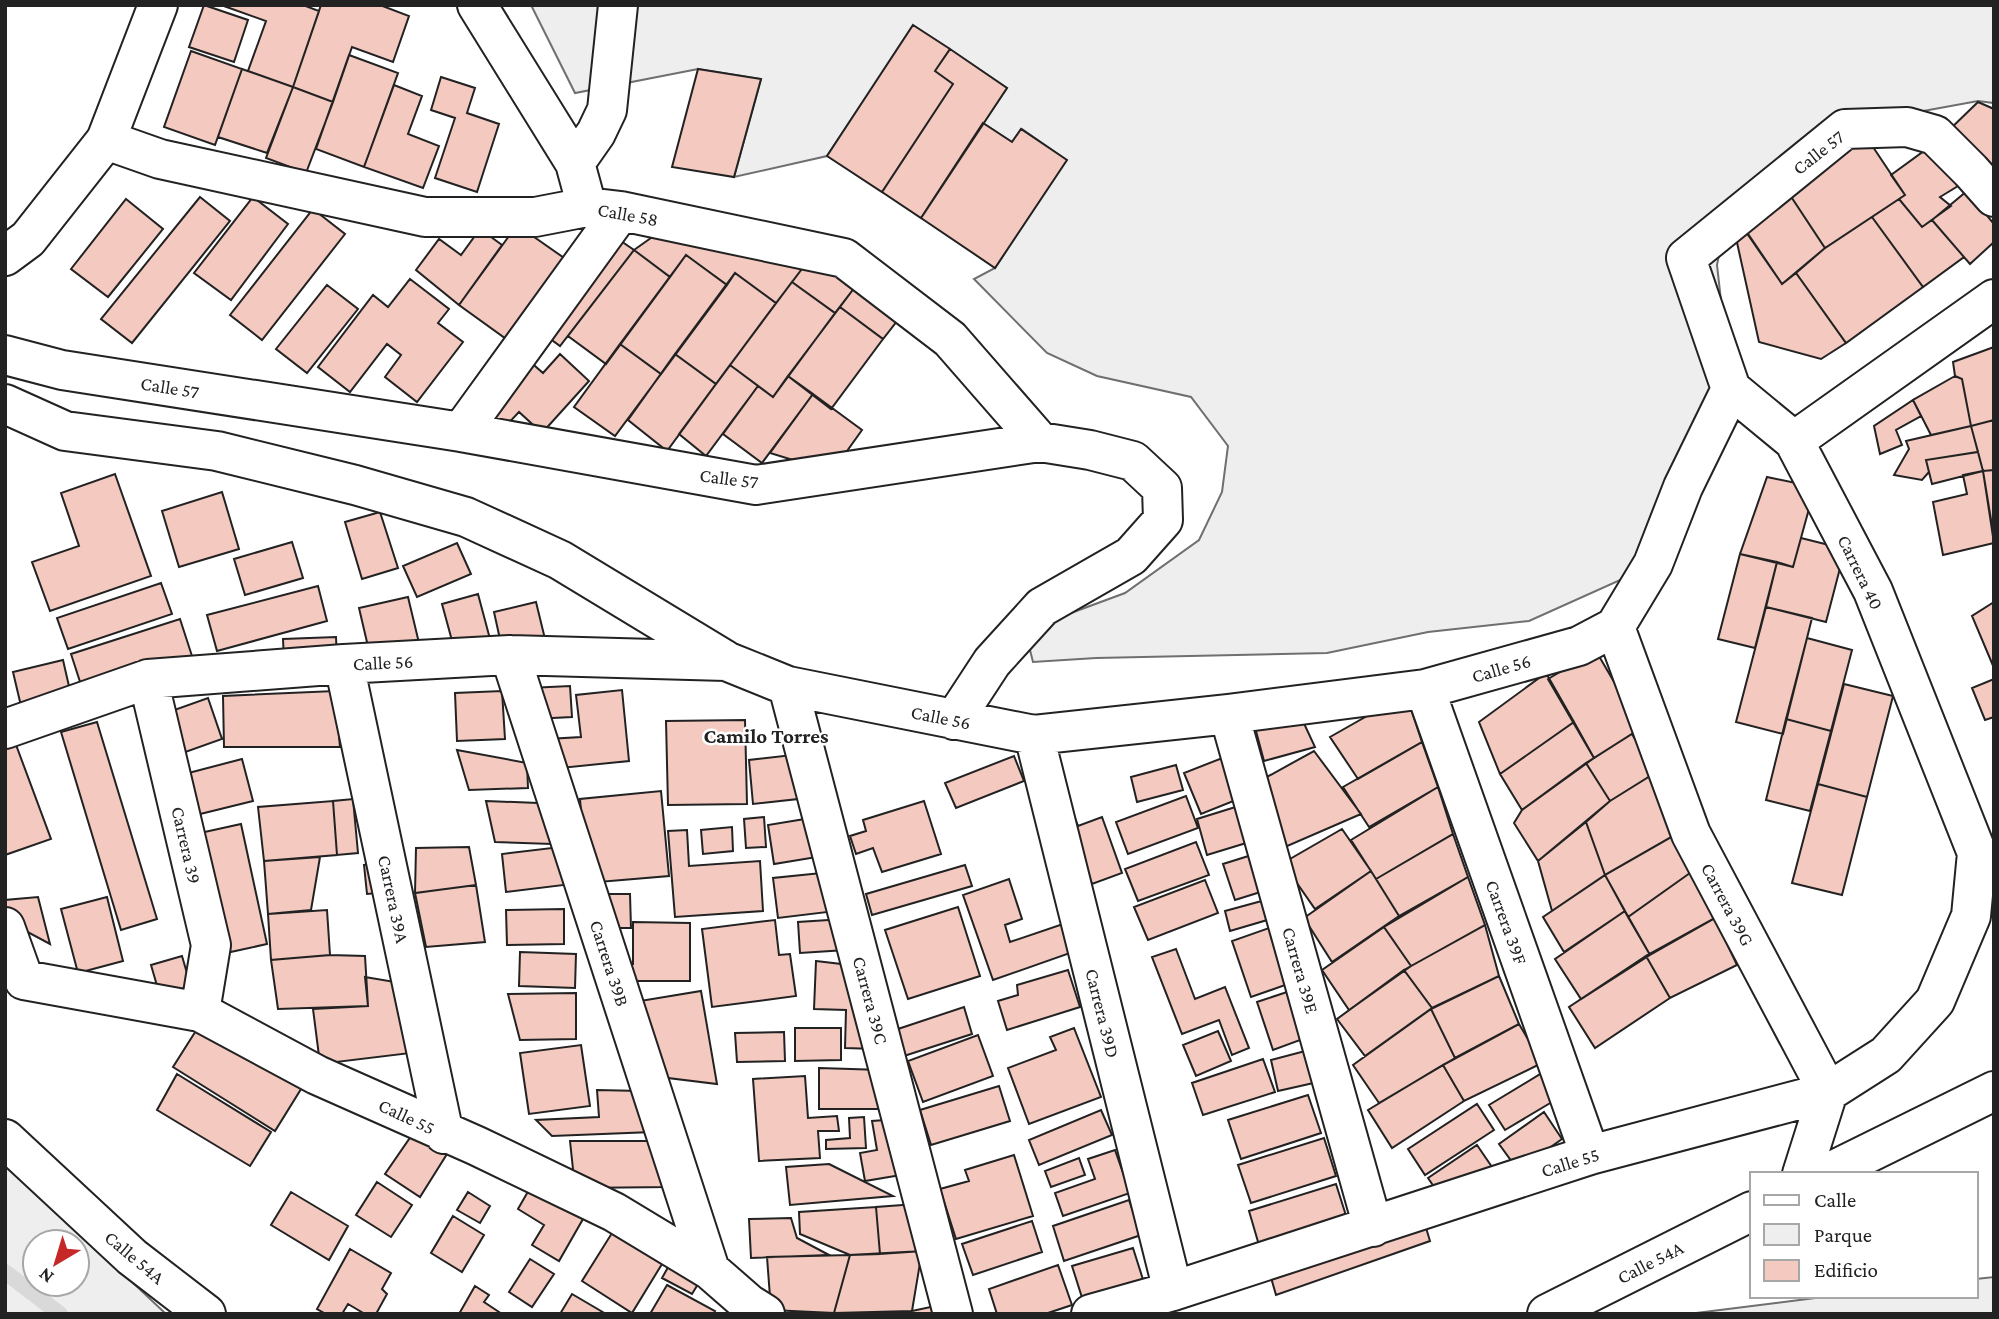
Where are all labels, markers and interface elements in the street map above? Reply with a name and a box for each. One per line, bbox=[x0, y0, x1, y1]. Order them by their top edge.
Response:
street label: Calle 57 bbox=[1789, 126, 1848, 179]
street label: Calle 58 bbox=[596, 199, 660, 230]
street label: Calle 57 bbox=[139, 373, 201, 403]
street label: Calle 57 bbox=[698, 464, 760, 493]
street label: Carrera 40 bbox=[1833, 531, 1888, 613]
street label: Calle 56 bbox=[352, 650, 414, 675]
street label: Calle 56 bbox=[1469, 650, 1533, 687]
street label: Calle 56 bbox=[909, 701, 973, 734]
district label: Camilo Torres bbox=[703, 724, 829, 748]
street label: Carrera 39 bbox=[167, 804, 206, 886]
street label: Carrera 39A bbox=[374, 853, 413, 945]
street label: Carrera 39G bbox=[1697, 859, 1758, 949]
street label: Carrera 39F bbox=[1482, 877, 1532, 968]
street label: Carrera 39B bbox=[586, 918, 633, 1009]
street label: Carrera 39E bbox=[1278, 924, 1323, 1016]
street label: Carrera 39C bbox=[849, 954, 892, 1046]
street label: Carrera 39D bbox=[1081, 966, 1124, 1060]
street label: Calle 55 bbox=[375, 1094, 438, 1139]
street label: Calle 55 bbox=[1539, 1144, 1602, 1181]
legend bbox=[1750, 1172, 1978, 1298]
text: Calle bbox=[1814, 1188, 1856, 1212]
text: Parque bbox=[1814, 1223, 1872, 1247]
street label: Calle 54A bbox=[101, 1226, 169, 1288]
north arrow bbox=[21, 1228, 91, 1298]
street label: Calle 54A bbox=[1614, 1237, 1687, 1288]
text: Edificio bbox=[1814, 1258, 1878, 1282]
text: N bbox=[34, 1264, 57, 1288]

